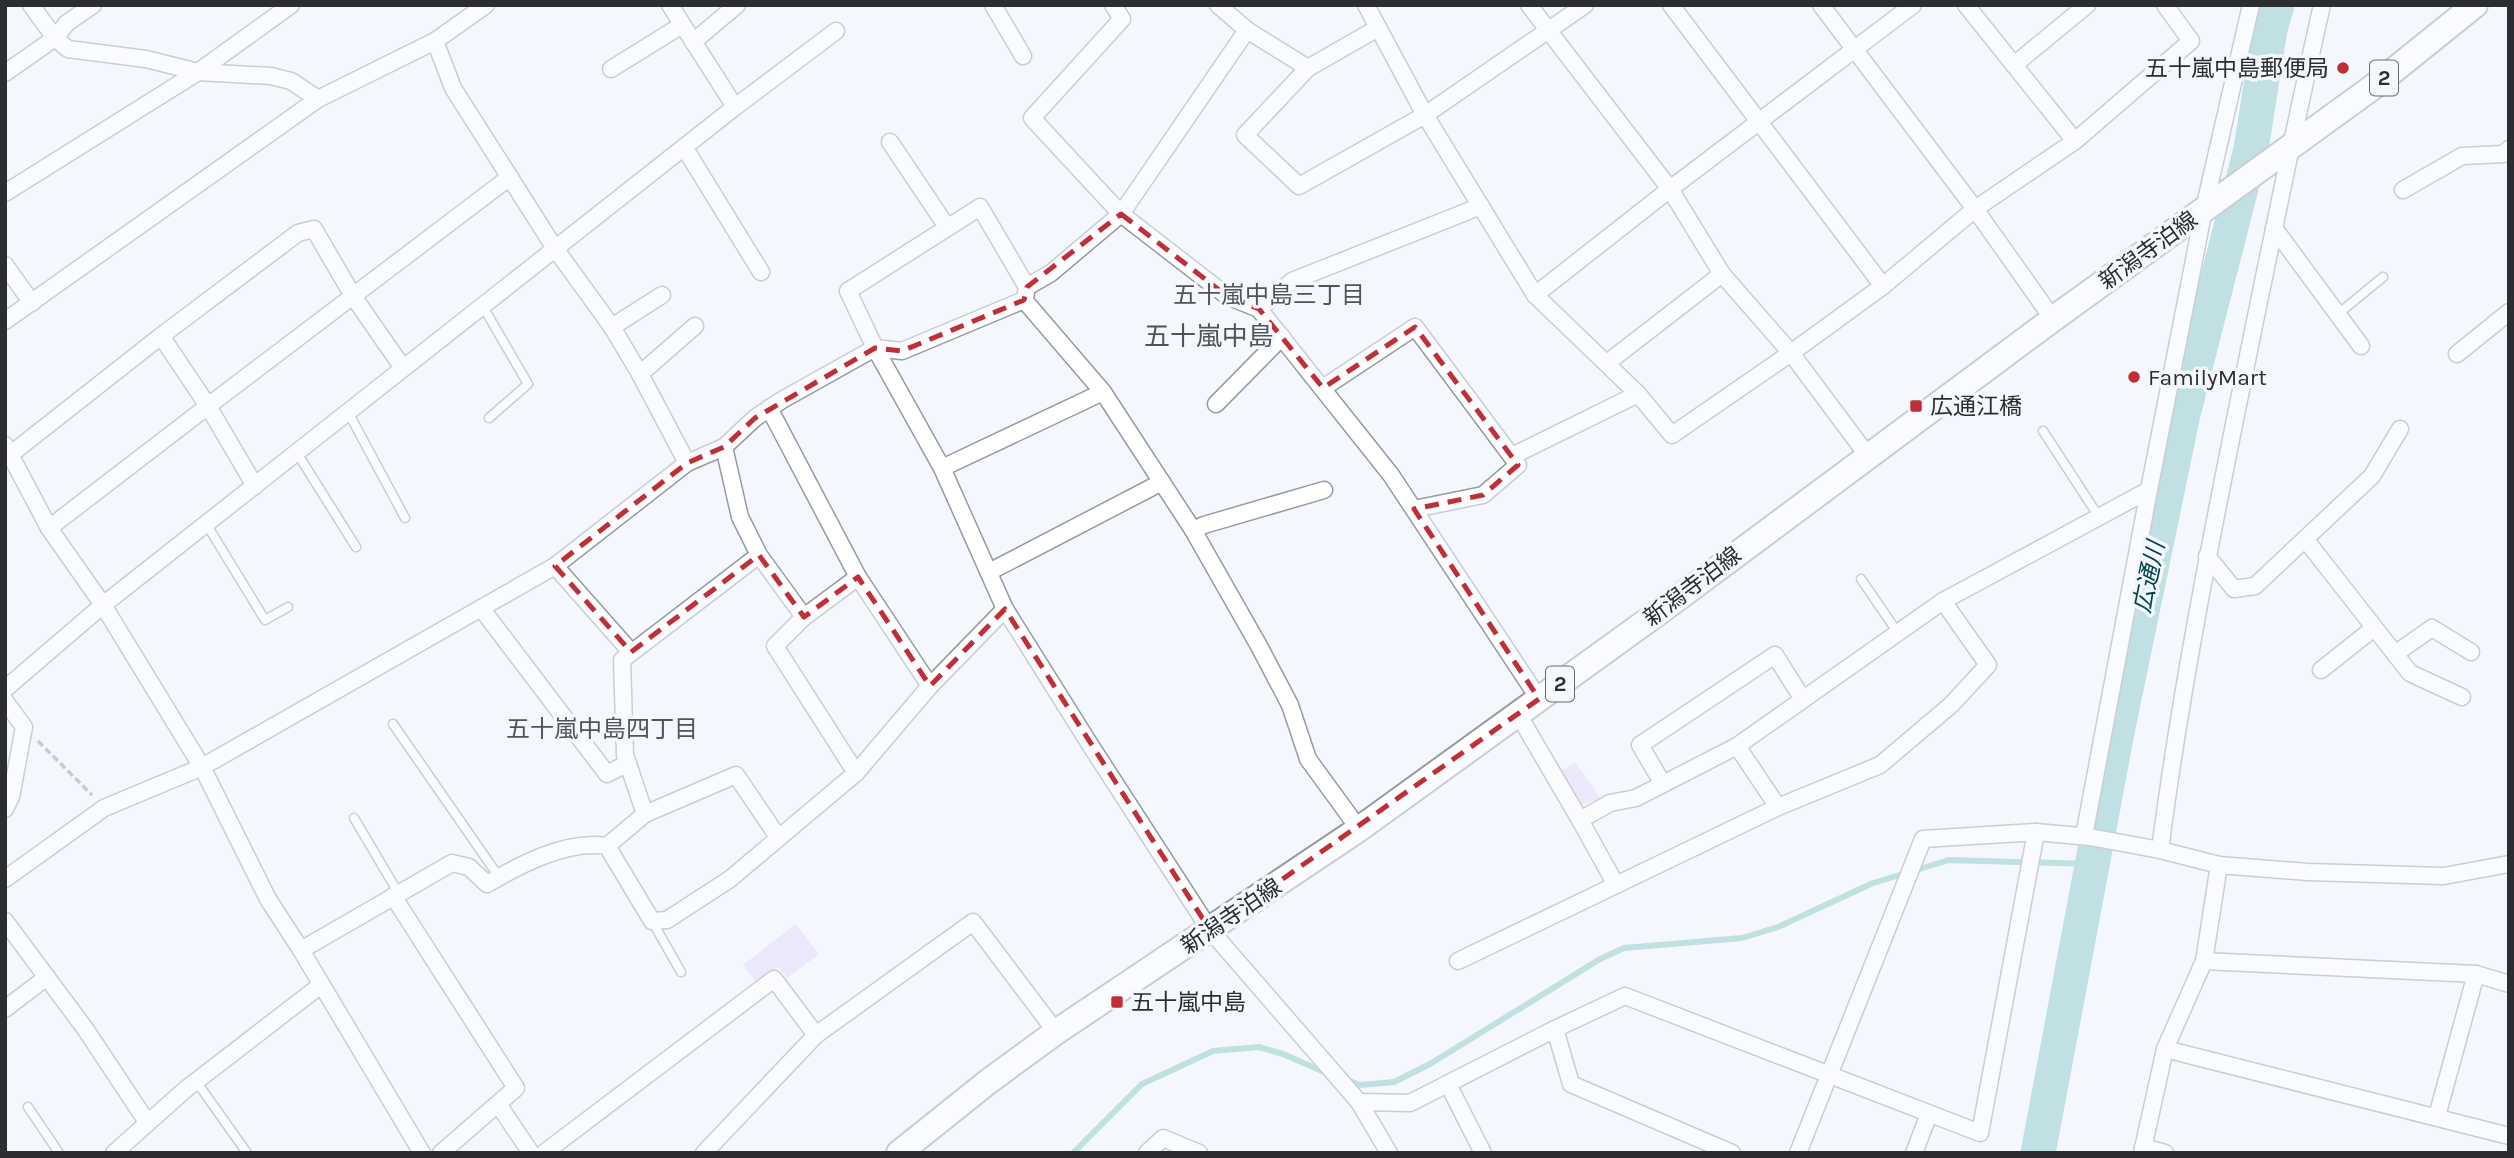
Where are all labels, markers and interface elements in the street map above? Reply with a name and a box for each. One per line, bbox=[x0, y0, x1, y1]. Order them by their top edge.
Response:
place label: 五十嵐中島郵便局 bbox=[2145, 55, 2329, 82]
marker: 五十嵐中島郵便局 bbox=[2335, 60, 2351, 76]
road number: 2 bbox=[2370, 60, 2398, 96]
street label: 新潟寺泊線 bbox=[2094, 206, 2203, 295]
district label: 五十嵐中島三丁目 bbox=[1173, 281, 1365, 309]
district label: 五十嵐中島 bbox=[1144, 321, 1274, 352]
place label: FamilyMart bbox=[2148, 364, 2267, 391]
marker: FamilyMart bbox=[2126, 369, 2142, 385]
place label: 広通江橋 bbox=[1930, 393, 2022, 420]
marker: 広通江橋 bbox=[1908, 398, 1924, 414]
water label: 広通川 bbox=[2128, 536, 2171, 615]
street label: 新潟寺泊線 bbox=[1638, 541, 1746, 632]
road number: 2 bbox=[1546, 666, 1574, 702]
district label: 五十嵐中島四丁目 bbox=[506, 715, 698, 743]
street label: 新潟寺泊線 bbox=[1176, 873, 1286, 960]
place label: 五十嵐中島 bbox=[1131, 989, 1246, 1016]
marker: 五十嵐中島 bbox=[1109, 994, 1125, 1010]

